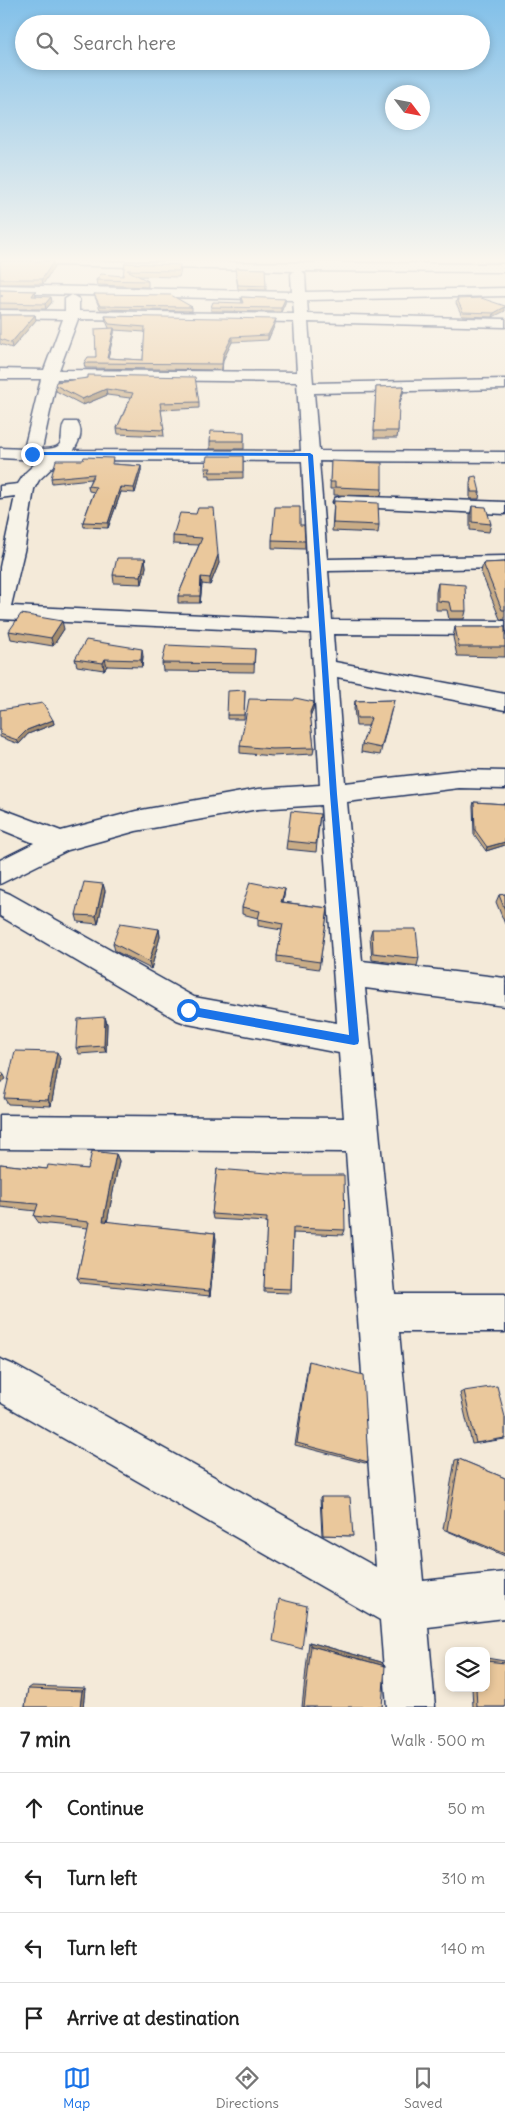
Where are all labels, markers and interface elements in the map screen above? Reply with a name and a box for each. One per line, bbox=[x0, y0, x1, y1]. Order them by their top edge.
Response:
search box bbox=[15, 15, 490, 70]
icon: search bbox=[33, 29, 61, 57]
text: Search here bbox=[73, 31, 176, 55]
north arrow bbox=[385, 85, 430, 130]
route end bbox=[21, 443, 44, 466]
route start bbox=[177, 999, 200, 1022]
map controls bbox=[445, 1647, 490, 1692]
button: layers bbox=[445, 1647, 490, 1692]
text: 7 min bbox=[20, 1726, 71, 1753]
text: Walk · 500 m bbox=[391, 1730, 485, 1750]
icon: ahead bbox=[20, 1794, 48, 1822]
text: Continue bbox=[67, 1796, 144, 1820]
text: 50 m bbox=[447, 1798, 485, 1818]
icon: left bbox=[20, 1864, 48, 1892]
text: Turn left bbox=[67, 1866, 137, 1890]
text: 310 m bbox=[441, 1868, 485, 1888]
icon: left bbox=[20, 1934, 48, 1962]
text: Turn left bbox=[67, 1936, 137, 1960]
text: 140 m bbox=[441, 1938, 485, 1958]
icon: arrive bbox=[20, 2004, 48, 2032]
text: Arrive at destination bbox=[67, 2006, 240, 2030]
tab: Map bbox=[63, 2064, 91, 2112]
tab: Directions bbox=[216, 2064, 279, 2112]
tab: Saved bbox=[404, 2064, 442, 2112]

